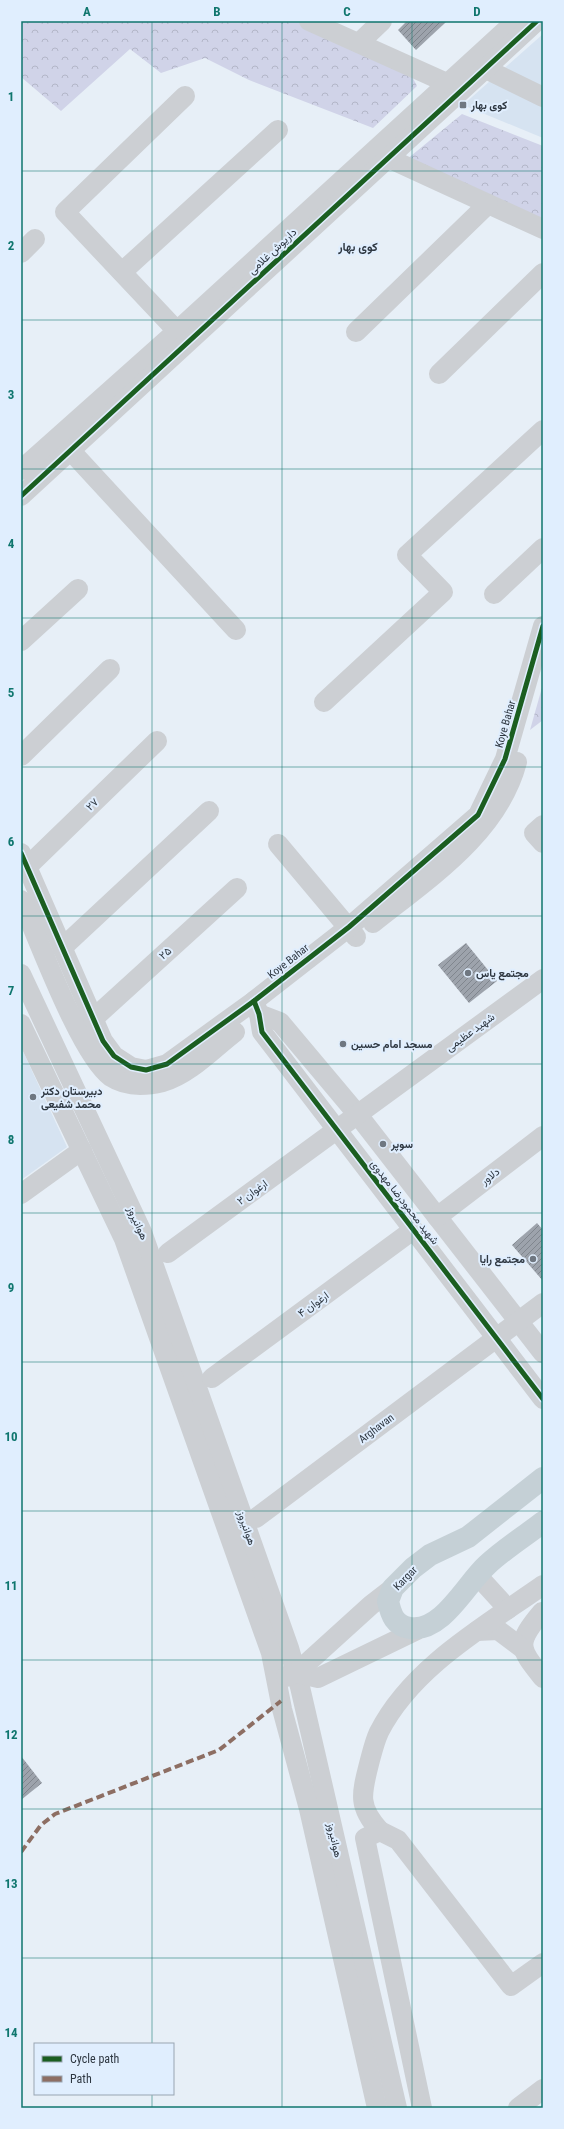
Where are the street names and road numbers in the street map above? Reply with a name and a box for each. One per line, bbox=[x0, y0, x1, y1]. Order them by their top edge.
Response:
street label: داریوش غلامی bbox=[245, 226, 299, 277]
street label: Koye Bahar bbox=[493, 698, 519, 749]
street label: ۲۷ bbox=[83, 795, 102, 813]
street label: Koye Bahar bbox=[265, 941, 312, 982]
street label: ۲۵ bbox=[156, 944, 174, 962]
street label: شهید عظیمی bbox=[443, 1010, 498, 1054]
street label: شهید محمودرضا مهدوی bbox=[368, 1157, 442, 1247]
street label: دلاور bbox=[478, 1165, 502, 1188]
street label: ارغوان ۲ bbox=[235, 1177, 270, 1208]
street label: هوانیروز bbox=[124, 1204, 151, 1242]
street label: ارغوان ۴ bbox=[295, 1289, 331, 1320]
street label: Arghavan bbox=[356, 1411, 396, 1446]
street label: هوانیروز bbox=[234, 1508, 259, 1547]
street label: Kargar bbox=[391, 1563, 420, 1593]
street label: هوانیروز bbox=[324, 1820, 345, 1859]

